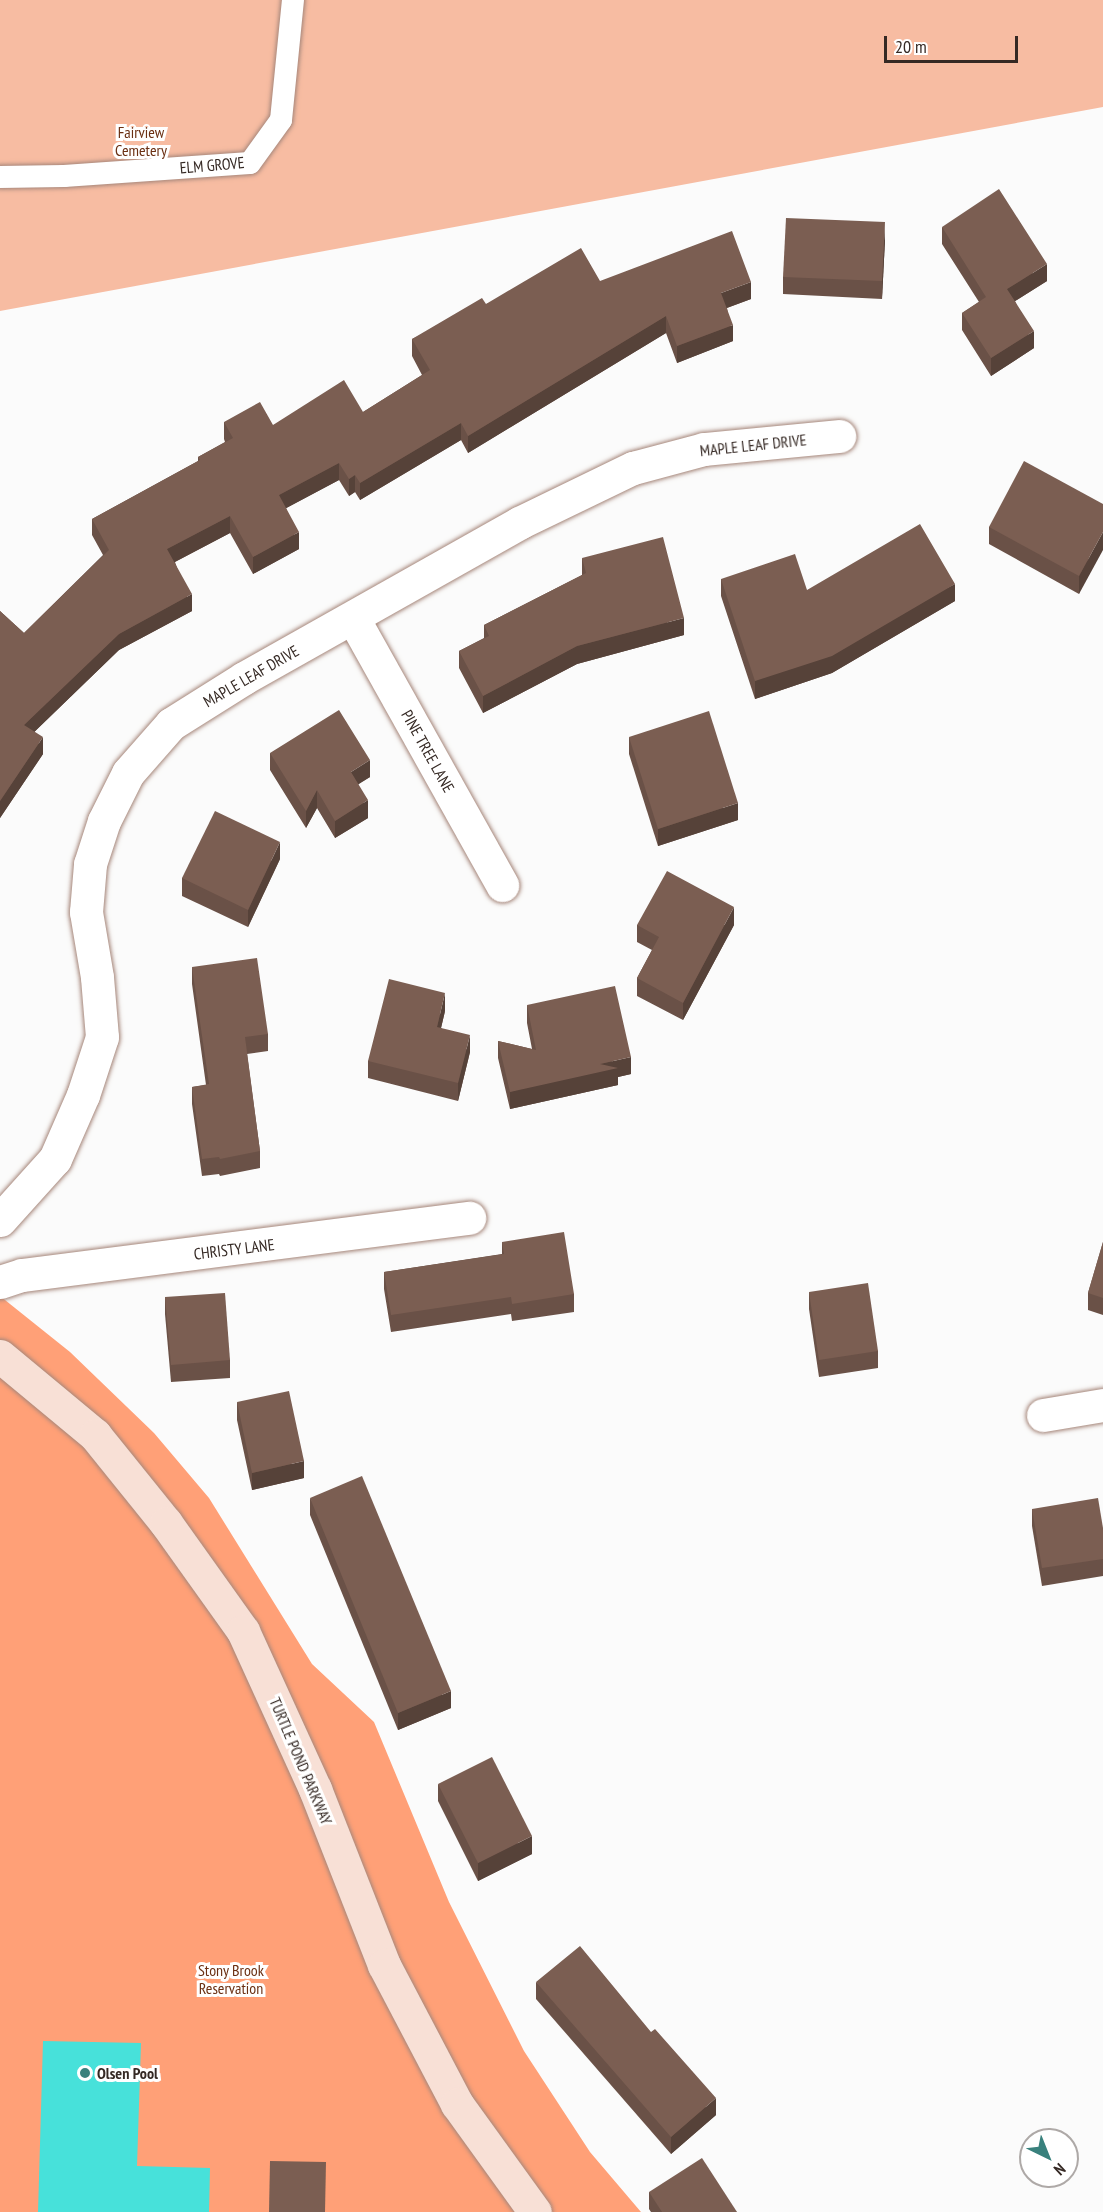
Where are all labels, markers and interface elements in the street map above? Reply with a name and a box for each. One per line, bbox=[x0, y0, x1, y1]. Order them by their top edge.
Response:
scale bar bbox=[887, 24, 1020, 62]
text: 20 m bbox=[895, 35, 927, 58]
park label: Fairview Cemetery bbox=[115, 122, 167, 160]
street label: ELM GROVE bbox=[179, 153, 245, 177]
street label: MAPLE LEAF DRIVE bbox=[699, 430, 807, 460]
street label: MAPLE LEAF DRIVE bbox=[200, 641, 302, 711]
street label: PINE TREE LANE bbox=[397, 706, 459, 796]
street label: CHRISTY LANE bbox=[192, 1235, 276, 1263]
street label: TURTLE POND PARKWAY bbox=[266, 1695, 336, 1827]
park label: Stony Brook Reservation bbox=[198, 1960, 264, 1998]
place label: Olsen Pool bbox=[97, 2063, 158, 2083]
marker: Olsen Pool bbox=[78, 2066, 92, 2080]
north arrow bbox=[1019, 2128, 1079, 2188]
text: N bbox=[1050, 2159, 1070, 2180]

